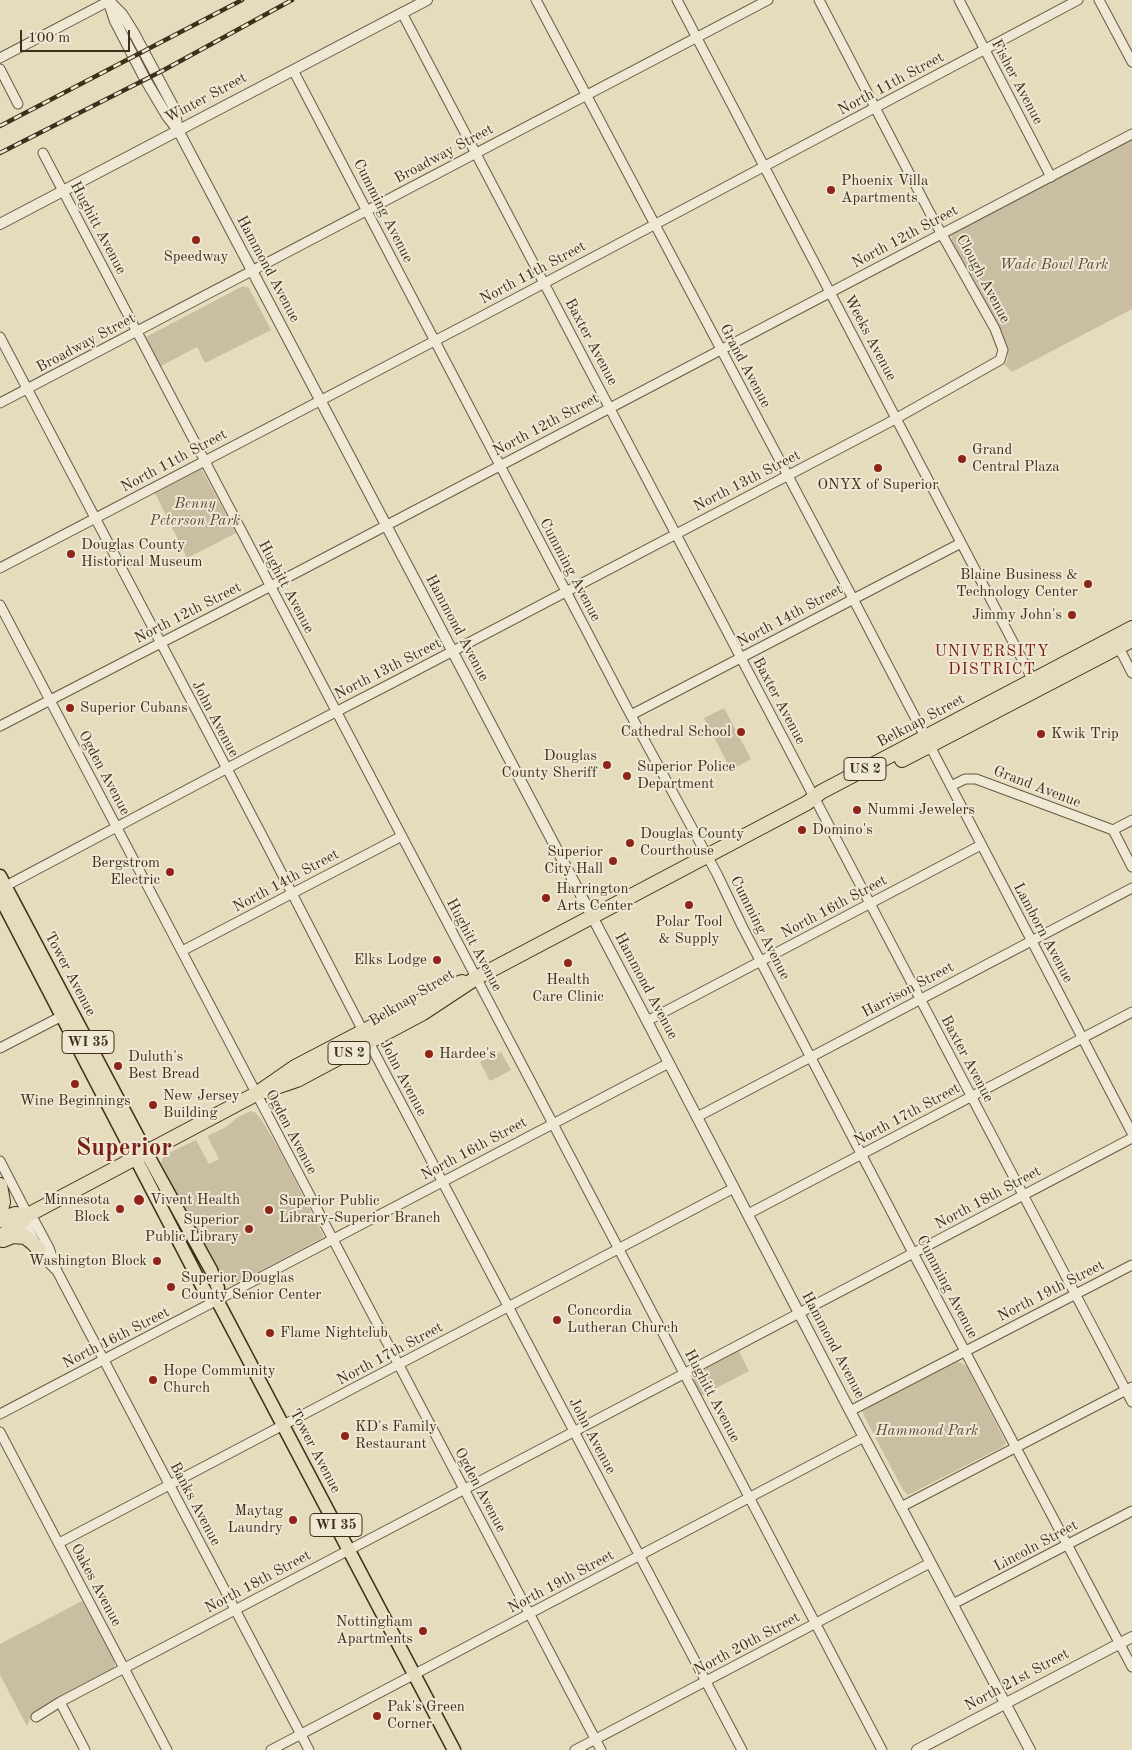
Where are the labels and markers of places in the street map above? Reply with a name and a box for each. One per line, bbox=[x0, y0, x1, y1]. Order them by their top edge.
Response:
place label: Phoenix Villa Apartments bbox=[841, 172, 928, 207]
marker: Phoenix Villa Apartments bbox=[825, 184, 837, 196]
marker: Speedway bbox=[190, 234, 202, 246]
place label: Speedway bbox=[164, 248, 228, 266]
place label: Grand Central Plaza bbox=[972, 441, 1060, 476]
marker: Grand Central Plaza bbox=[956, 453, 968, 465]
marker: ONYX of Superior bbox=[872, 462, 884, 474]
place label: ONYX of Superior bbox=[818, 476, 938, 494]
place label: Douglas County Historical Museum bbox=[81, 536, 202, 571]
marker: Douglas County Historical Museum bbox=[65, 548, 77, 560]
place label: Blaine Business & Technology Center bbox=[956, 566, 1078, 601]
marker: Blaine Business & Technology Center bbox=[1082, 578, 1094, 590]
place label: Jimmy John's bbox=[972, 606, 1062, 624]
marker: Jimmy John's bbox=[1066, 609, 1078, 621]
place label: Superior Cubans bbox=[80, 699, 188, 717]
marker: Superior Cubans bbox=[64, 702, 76, 714]
place label: Cathedral School bbox=[621, 723, 731, 741]
place label: Kwik Trip bbox=[1051, 725, 1119, 743]
marker: Cathedral School bbox=[735, 726, 747, 738]
marker: Kwik Trip bbox=[1035, 728, 1047, 740]
place label: Douglas County Sheriff bbox=[502, 747, 597, 782]
place label: Superior Police Department bbox=[637, 758, 735, 793]
marker: Douglas County Sheriff bbox=[601, 759, 613, 771]
marker: Superior Police Department bbox=[621, 770, 633, 782]
place label: Nummi Jewelers bbox=[867, 801, 975, 819]
marker: Nummi Jewelers bbox=[851, 804, 863, 816]
place label: Domino's bbox=[812, 821, 873, 839]
marker: Domino's bbox=[796, 824, 808, 836]
place label: Douglas County Courthouse bbox=[640, 825, 744, 860]
marker: Douglas County Courthouse bbox=[624, 837, 636, 849]
place label: Superior City Hall bbox=[544, 843, 603, 878]
place label: Bergstrom Electric bbox=[91, 854, 160, 889]
marker: Superior City Hall bbox=[607, 855, 619, 867]
marker: Bergstrom Electric bbox=[164, 866, 176, 878]
place label: Harrington Arts Center bbox=[556, 880, 633, 915]
marker: Harrington Arts Center bbox=[540, 892, 552, 904]
marker: Polar Tool & Supply bbox=[683, 899, 695, 911]
place label: Polar Tool & Supply bbox=[655, 913, 723, 948]
place label: Elks Lodge bbox=[354, 951, 427, 969]
marker: Elks Lodge bbox=[431, 954, 443, 966]
marker: Health Care Clinic bbox=[562, 957, 574, 969]
place label: Health Care Clinic bbox=[532, 971, 604, 1006]
place label: Hardee's bbox=[439, 1045, 496, 1063]
place label: Duluth's Best Bread bbox=[128, 1048, 200, 1083]
marker: Hardee's bbox=[423, 1048, 435, 1060]
marker: Duluth's Best Bread bbox=[112, 1060, 124, 1072]
marker: Wine Beginnings bbox=[69, 1078, 81, 1090]
place label: New Jersey Building bbox=[163, 1087, 240, 1122]
place label: Wine Beginnings bbox=[20, 1092, 130, 1110]
marker: New Jersey Building bbox=[147, 1099, 159, 1111]
place label: Minnesota Block bbox=[44, 1191, 110, 1226]
place label: Vivent Health bbox=[150, 1191, 240, 1209]
place label: Superior Public Library-Superior Branch bbox=[279, 1192, 441, 1227]
marker: Vivent Health bbox=[132, 1193, 146, 1207]
marker: Minnesota Block bbox=[114, 1203, 126, 1215]
marker: Superior Public Library-Superior Branch bbox=[263, 1204, 275, 1216]
place label: Superior Public Library bbox=[145, 1211, 239, 1246]
marker: Superior Public Library bbox=[243, 1223, 255, 1235]
place label: Washington Block bbox=[29, 1252, 147, 1270]
marker: Washington Block bbox=[151, 1255, 163, 1267]
place label: Superior Douglas County Senior Center bbox=[181, 1269, 321, 1304]
marker: Superior Douglas County Senior Center bbox=[165, 1281, 177, 1293]
place label: Concordia Lutheran Church bbox=[567, 1302, 678, 1337]
marker: Concordia Lutheran Church bbox=[551, 1314, 563, 1326]
place label: Flame Nightclub bbox=[280, 1324, 388, 1342]
marker: Flame Nightclub bbox=[264, 1327, 276, 1339]
place label: Hope Community Church bbox=[163, 1362, 276, 1397]
marker: Hope Community Church bbox=[147, 1374, 159, 1386]
place label: KD's Family Restaurant bbox=[355, 1418, 437, 1453]
marker: KD's Family Restaurant bbox=[339, 1430, 351, 1442]
place label: Maytag Laundry bbox=[228, 1502, 283, 1537]
marker: Maytag Laundry bbox=[287, 1514, 299, 1526]
place label: Nottingham Apartments bbox=[336, 1613, 413, 1648]
marker: Nottingham Apartments bbox=[417, 1625, 429, 1637]
place label: Pak's Green Corner bbox=[387, 1698, 465, 1733]
marker: Pak's Green Corner bbox=[371, 1710, 383, 1722]

